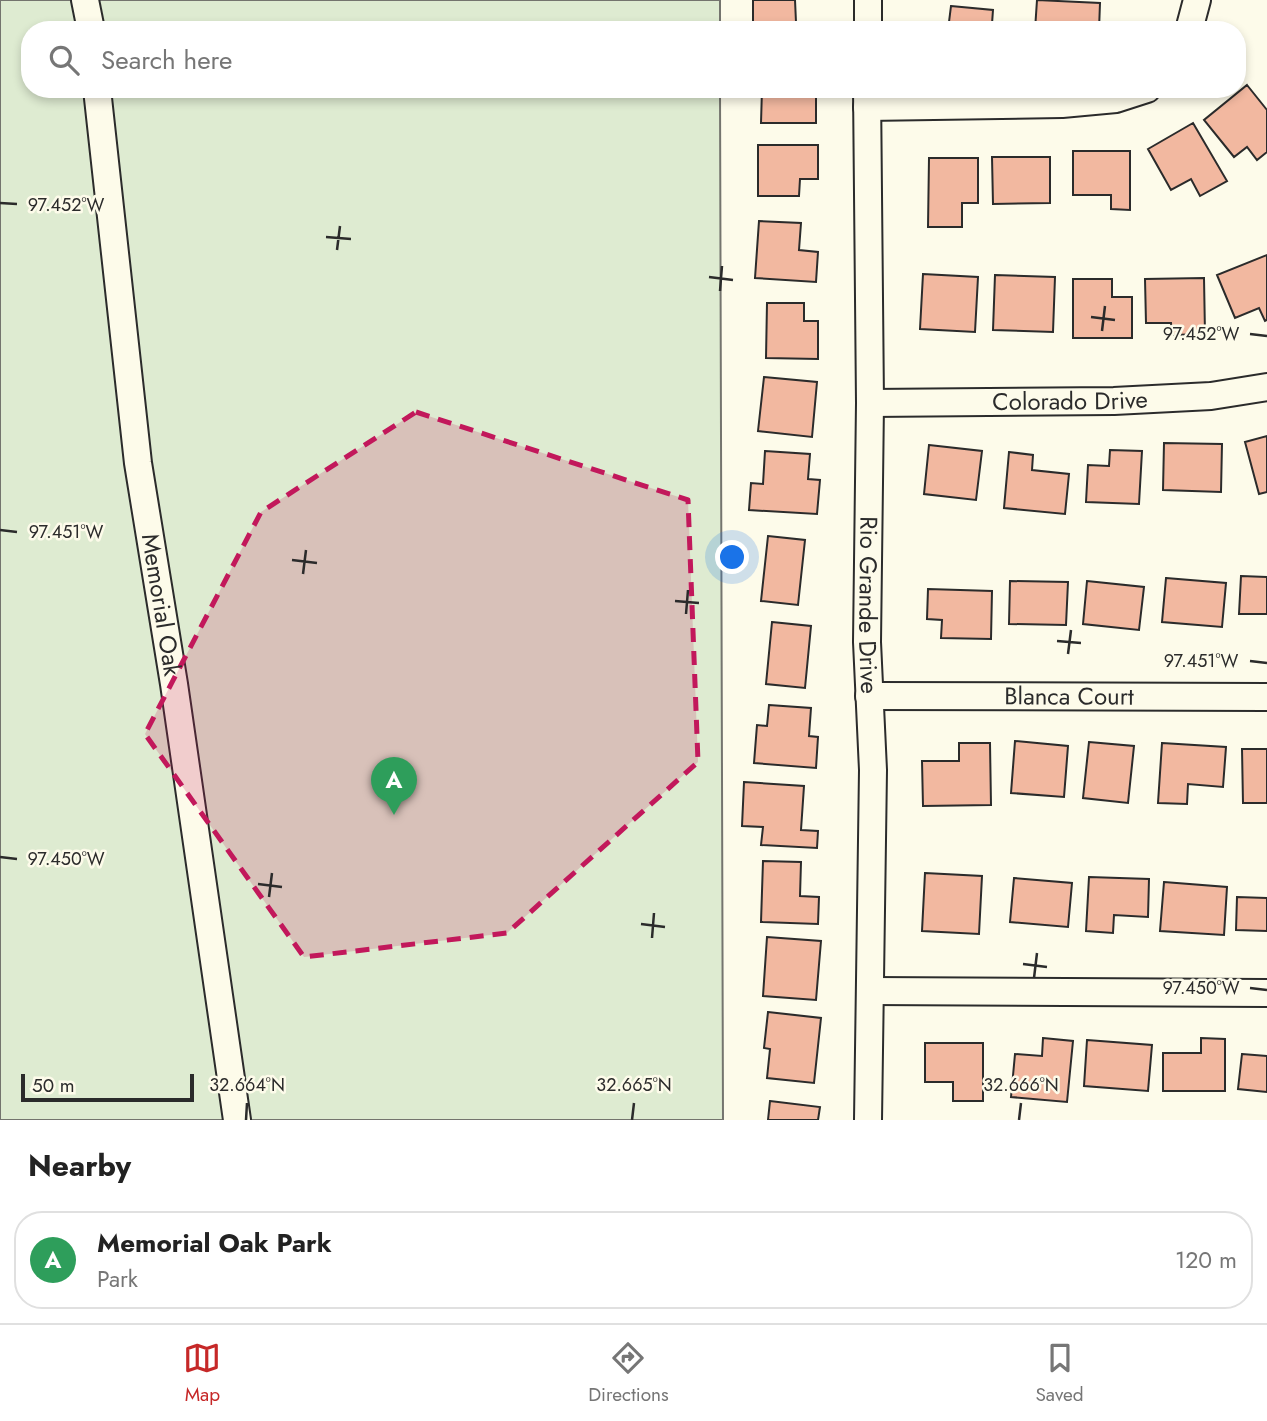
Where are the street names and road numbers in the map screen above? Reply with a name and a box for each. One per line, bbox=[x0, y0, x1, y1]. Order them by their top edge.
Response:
street label: Colorado Drive bbox=[992, 381, 1149, 419]
street label: Rio Grande Drive bbox=[850, 516, 887, 695]
street label: Memorial Oak bbox=[133, 531, 190, 679]
street label: Blanca Court bbox=[1004, 678, 1134, 714]

